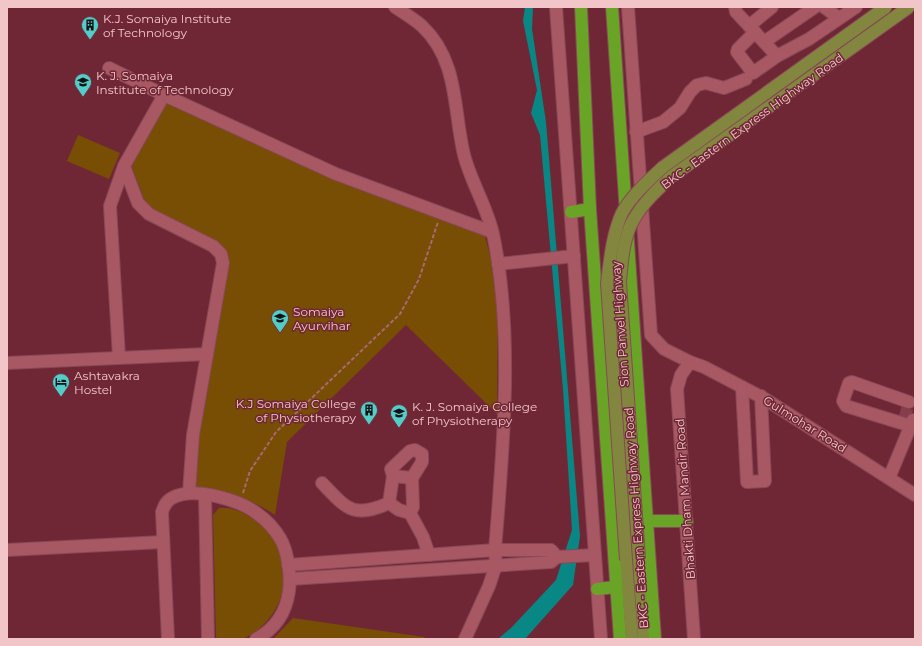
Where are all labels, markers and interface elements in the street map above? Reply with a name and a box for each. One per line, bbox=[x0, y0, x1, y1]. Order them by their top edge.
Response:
place label: K.J. Somaiya Institute of Technology bbox=[103, 11, 231, 40]
building icon: K.J. Somaiya Institute of Technology bbox=[80, 15, 100, 40]
street label: BKC - Eastern Express Highway Road bbox=[658, 50, 846, 192]
place label: K. J. Somaiya Institute of Technology bbox=[96, 68, 234, 97]
school or university icon: K. J. Somaiya Institute of Technology bbox=[73, 72, 93, 97]
street label: Sion Panvel Highway bbox=[608, 260, 632, 387]
place label: Somaiya Ayurvihar bbox=[293, 304, 351, 333]
school or university icon: Somaiya Ayurvihar bbox=[270, 308, 290, 333]
place label: Ashtavakra Hostel bbox=[74, 368, 140, 397]
hotel icon: Ashtavakra Hostel bbox=[51, 372, 71, 397]
street label: Gulmohar Road bbox=[761, 392, 849, 456]
place label: K.J Somaiya College of Physiotherapy bbox=[236, 396, 356, 425]
place label: K. J. Somaiya College of Physiotherapy bbox=[412, 399, 537, 428]
building icon: K.J Somaiya College of Physiotherapy bbox=[359, 400, 379, 425]
school or university icon: K. J. Somaiya College of Physiotherapy bbox=[389, 403, 409, 428]
street label: BKC - Eastern Express Highway Road bbox=[621, 407, 651, 629]
street label: Bhakti Dham Mandir Road bbox=[672, 418, 698, 580]

